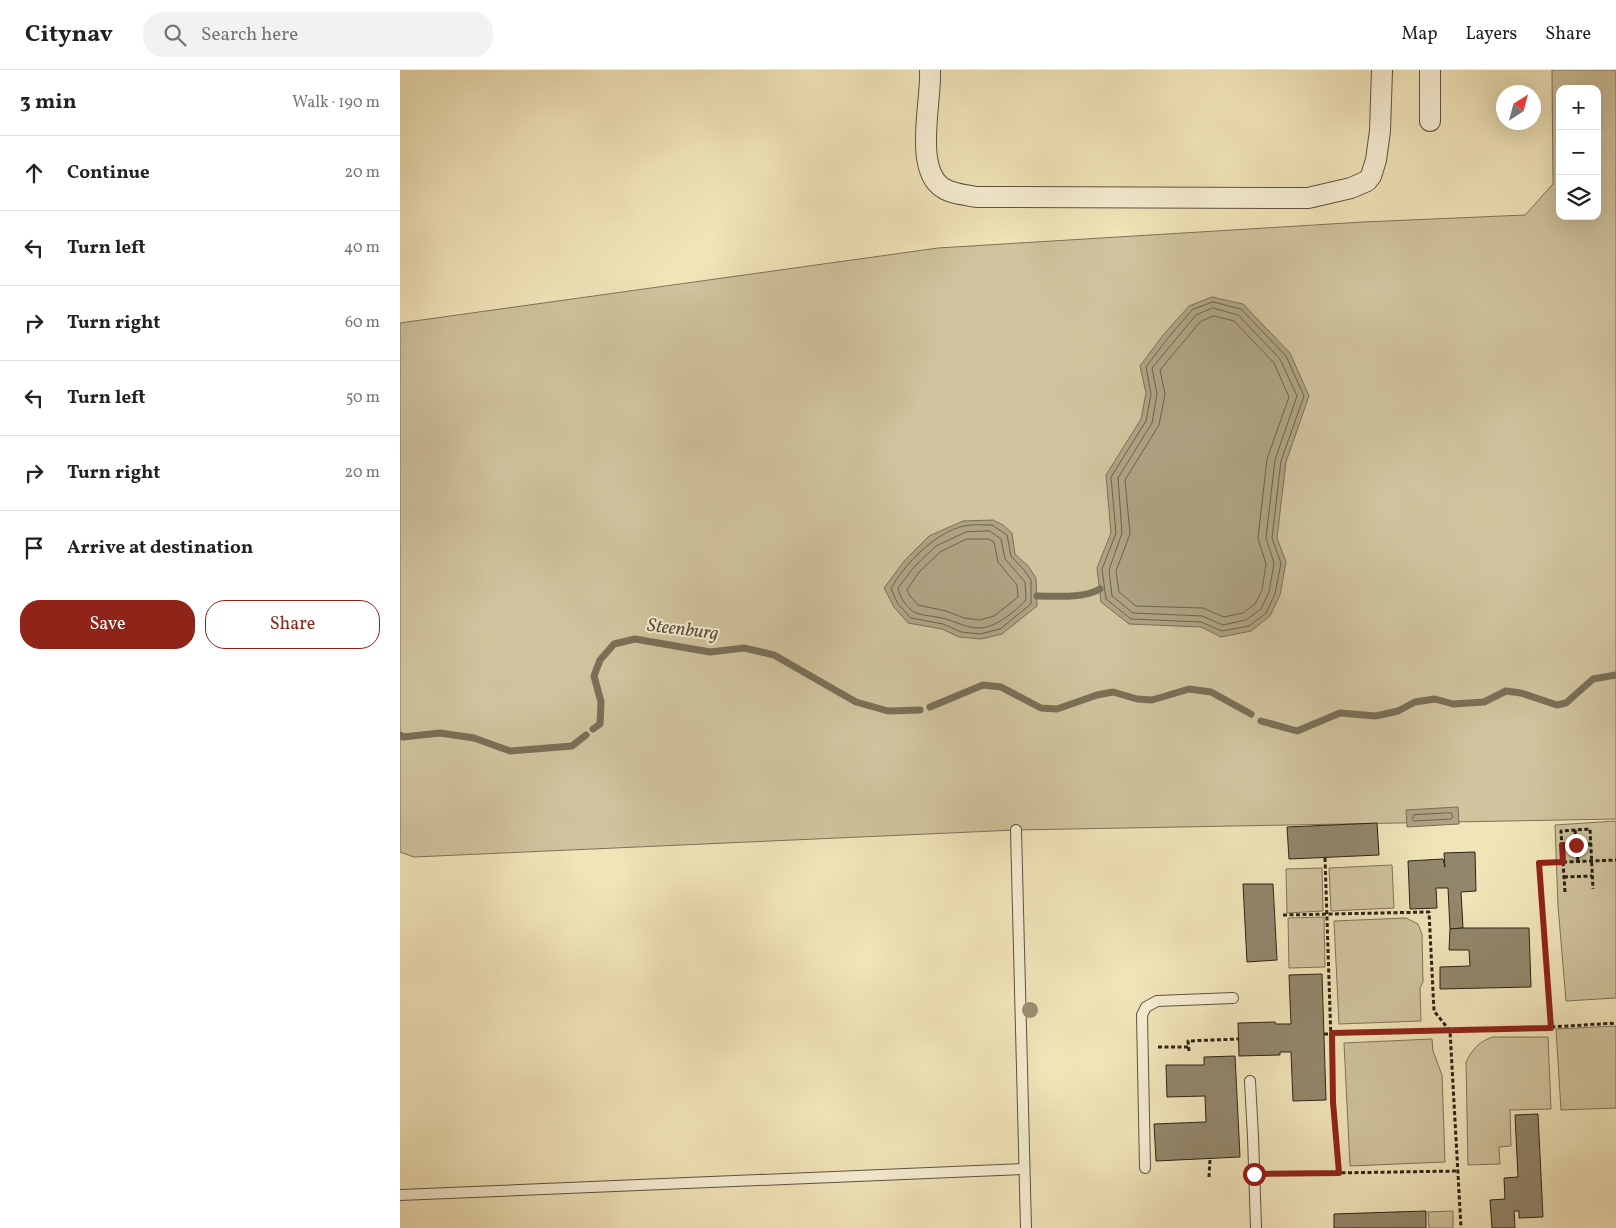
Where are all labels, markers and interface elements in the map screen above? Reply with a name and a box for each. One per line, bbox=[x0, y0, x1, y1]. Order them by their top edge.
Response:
search box bbox=[143, 12, 493, 57]
text: Citynav bbox=[25, 18, 113, 52]
icon: search bbox=[161, 21, 189, 49]
text: Search here bbox=[201, 22, 298, 48]
text: Map bbox=[1401, 22, 1437, 47]
text: Layers bbox=[1465, 22, 1517, 47]
text: Share bbox=[1545, 22, 1591, 47]
north arrow bbox=[1496, 85, 1541, 130]
map controls bbox=[1556, 85, 1601, 220]
button: + bbox=[1556, 85, 1601, 130]
text: 3 min bbox=[20, 88, 76, 117]
text: Walk · 190 m bbox=[292, 92, 380, 114]
button: − bbox=[1556, 130, 1601, 175]
icon: ahead bbox=[20, 159, 48, 187]
text: Continue bbox=[67, 160, 150, 186]
text: 20 m bbox=[345, 162, 380, 184]
button: layers bbox=[1556, 175, 1601, 220]
icon: left bbox=[20, 234, 48, 262]
text: Turn left bbox=[67, 235, 146, 261]
text: 40 m bbox=[344, 237, 380, 259]
icon: right bbox=[20, 309, 48, 337]
text: Turn right bbox=[67, 310, 160, 336]
text: 60 m bbox=[345, 312, 380, 334]
icon: left bbox=[20, 384, 48, 412]
text: Turn left bbox=[67, 385, 146, 411]
text: 50 m bbox=[346, 387, 380, 409]
icon: right bbox=[20, 459, 48, 487]
text: Turn right bbox=[67, 460, 160, 486]
text: 20 m bbox=[345, 462, 380, 484]
icon: arrive bbox=[20, 534, 48, 562]
text: Arrive at destination bbox=[67, 535, 253, 561]
button: Save bbox=[20, 600, 195, 649]
button: Share bbox=[205, 600, 380, 649]
water label: Steenburg bbox=[646, 613, 720, 647]
route end bbox=[1565, 834, 1588, 857]
route start bbox=[1243, 1163, 1266, 1186]

